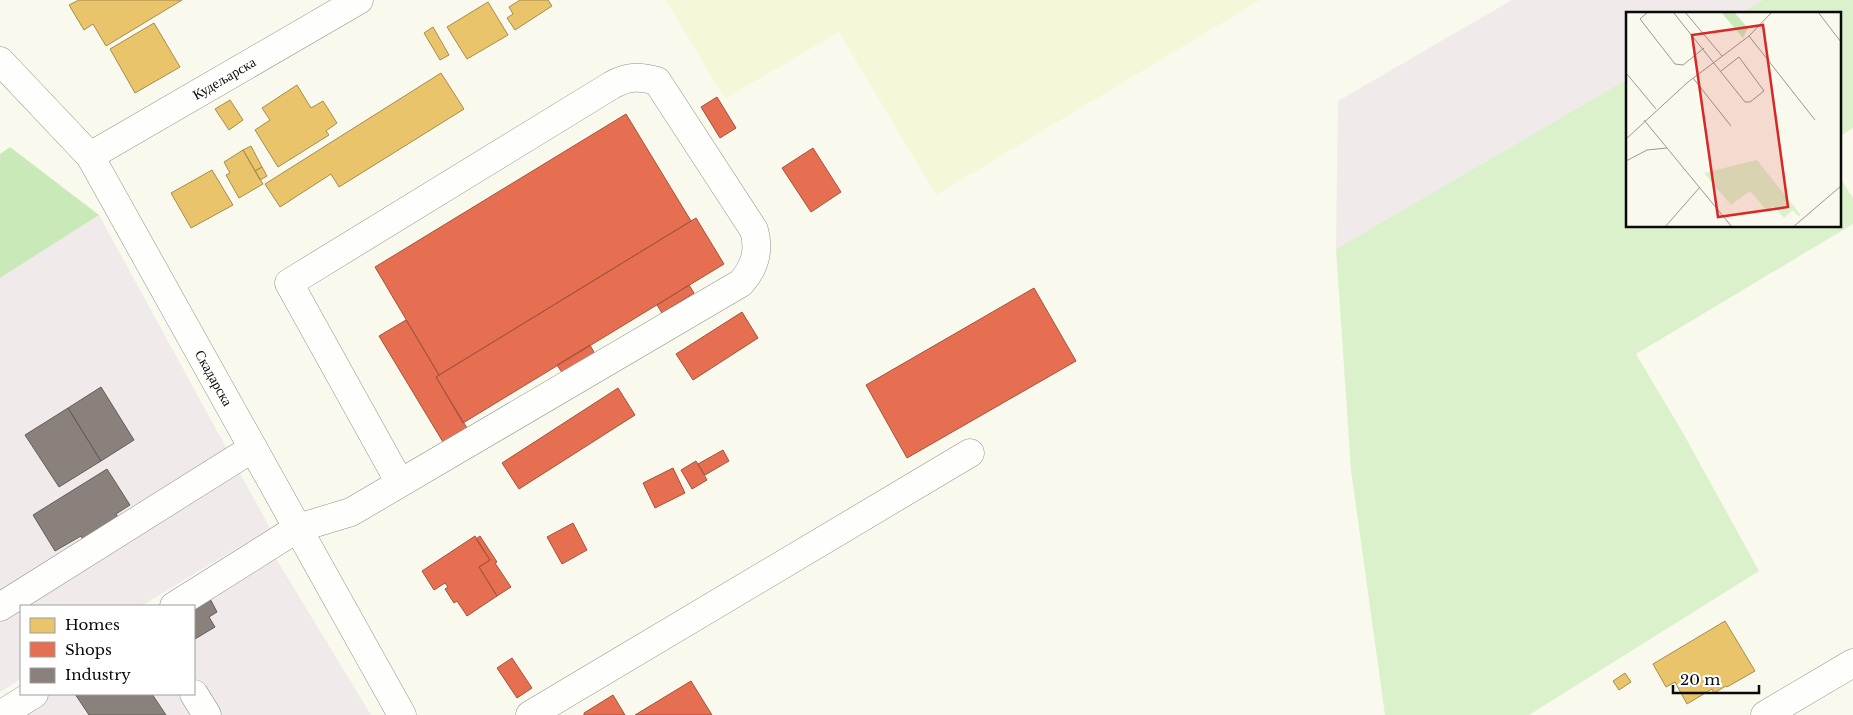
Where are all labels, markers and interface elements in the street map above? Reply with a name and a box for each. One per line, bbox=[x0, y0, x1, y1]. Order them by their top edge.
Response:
inset map bbox=[1626, 12, 1840, 228]
street label: Кудељарска bbox=[189, 52, 260, 104]
street label: Скадарска bbox=[191, 347, 237, 410]
legend bbox=[20, 605, 195, 695]
text: Homes bbox=[65, 615, 120, 634]
text: Shops bbox=[65, 640, 112, 659]
scale bar bbox=[1673, 662, 1759, 694]
text: Industry bbox=[65, 665, 131, 684]
text: 20 m bbox=[1680, 670, 1720, 689]

